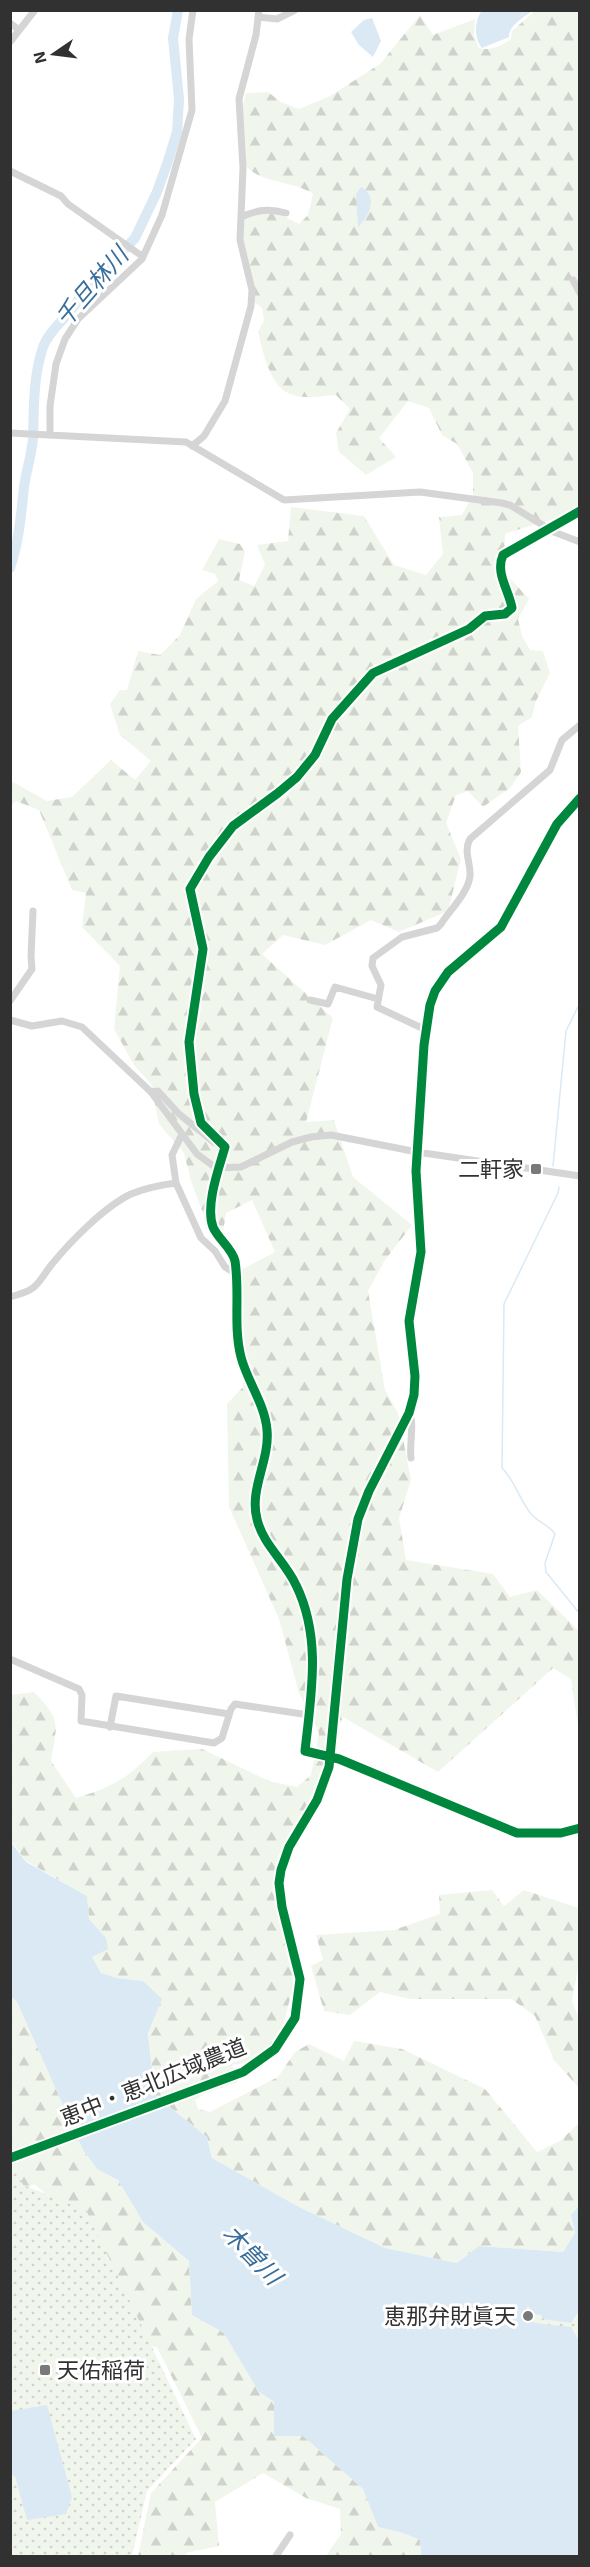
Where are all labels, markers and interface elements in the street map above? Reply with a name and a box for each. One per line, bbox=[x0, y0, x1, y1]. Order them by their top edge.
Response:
north arrow bbox=[24, 24, 84, 84]
text: N bbox=[28, 50, 50, 66]
water label: 千旦林川 bbox=[48, 238, 135, 332]
place label: 二軒家 bbox=[458, 1155, 524, 1181]
marker: 二軒家 bbox=[529, 1162, 543, 1176]
street label: 恵中・恵北広域農道 bbox=[56, 2032, 249, 2130]
water label: 木曽川 bbox=[218, 2218, 291, 2292]
place label: 恵那弁財眞天 bbox=[384, 2302, 516, 2328]
marker: 恵那弁財眞天 bbox=[521, 2309, 535, 2323]
place label: 天佑稲荷 bbox=[57, 2356, 145, 2382]
marker: 天佑稲荷 bbox=[38, 2363, 52, 2377]

